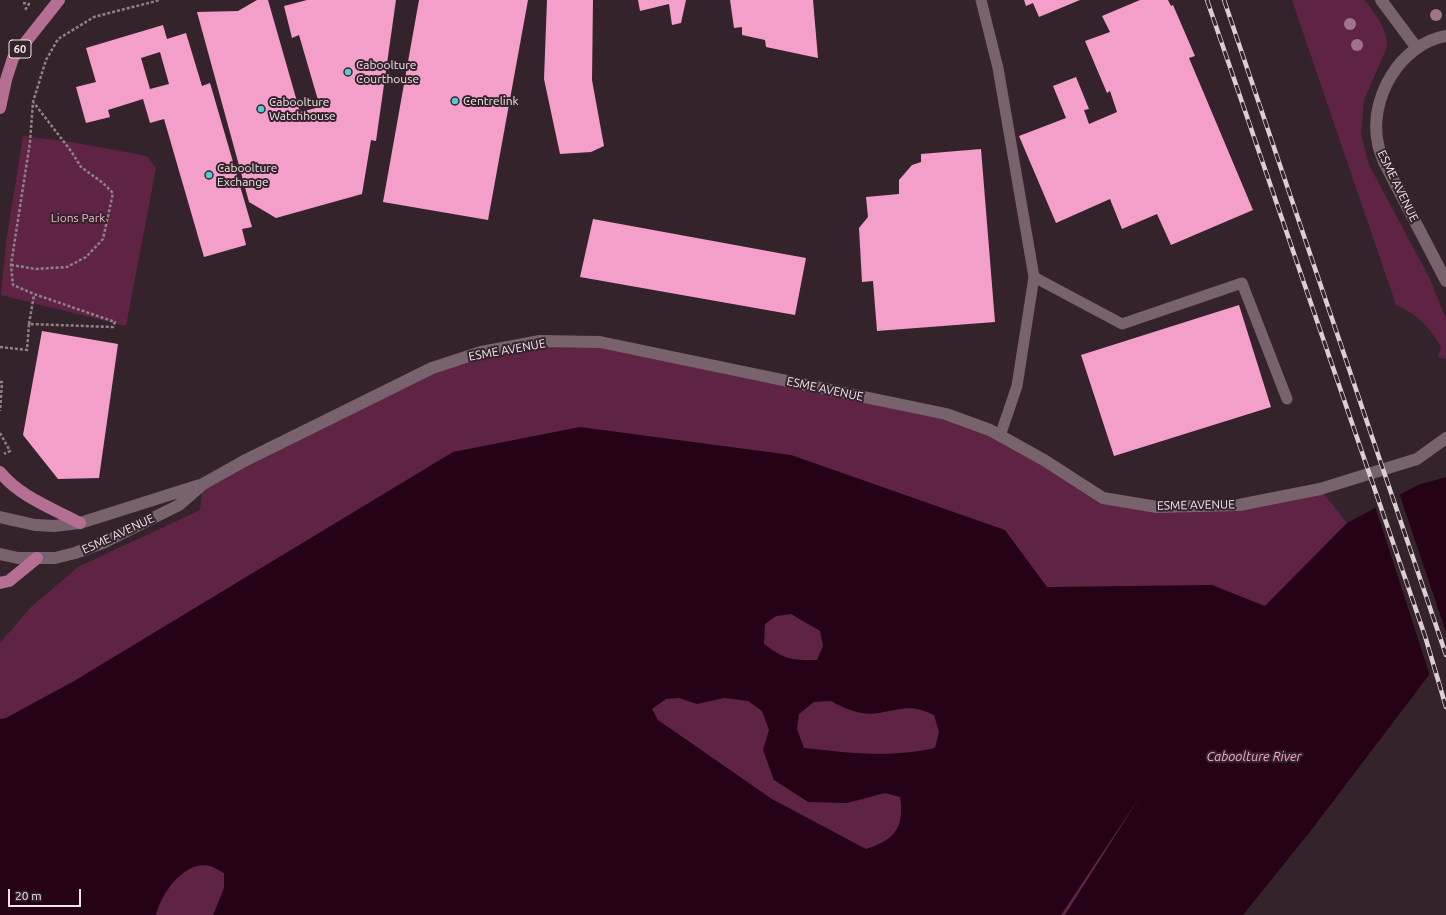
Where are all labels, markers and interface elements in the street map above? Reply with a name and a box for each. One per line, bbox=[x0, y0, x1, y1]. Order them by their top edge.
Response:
road number: 60 bbox=[9, 40, 31, 58]
place label: Caboolture Courthouse bbox=[356, 58, 419, 86]
marker: Caboolture Courthouse bbox=[343, 67, 353, 77]
place label: Centrelink bbox=[463, 94, 519, 108]
place label: Caboolture Watchhouse bbox=[269, 95, 336, 123]
marker: Centrelink bbox=[450, 96, 460, 106]
marker: Caboolture Watchhouse bbox=[256, 104, 266, 114]
street label: ESME AVENUE bbox=[1374, 148, 1422, 224]
place label: Caboolture Exchange bbox=[217, 161, 277, 189]
marker: Caboolture Exchange bbox=[204, 170, 214, 180]
park label: Lions Park bbox=[51, 211, 105, 225]
street label: ESME AVENUE bbox=[467, 336, 547, 364]
street label: ESME AVENUE bbox=[785, 374, 865, 404]
street label: ESME AVENUE bbox=[1157, 497, 1235, 513]
street label: ESME AVENUE bbox=[80, 511, 156, 557]
water label: Caboolture River bbox=[1206, 749, 1302, 765]
scale bar bbox=[10, 881, 83, 907]
text: 20 m bbox=[15, 889, 42, 902]

